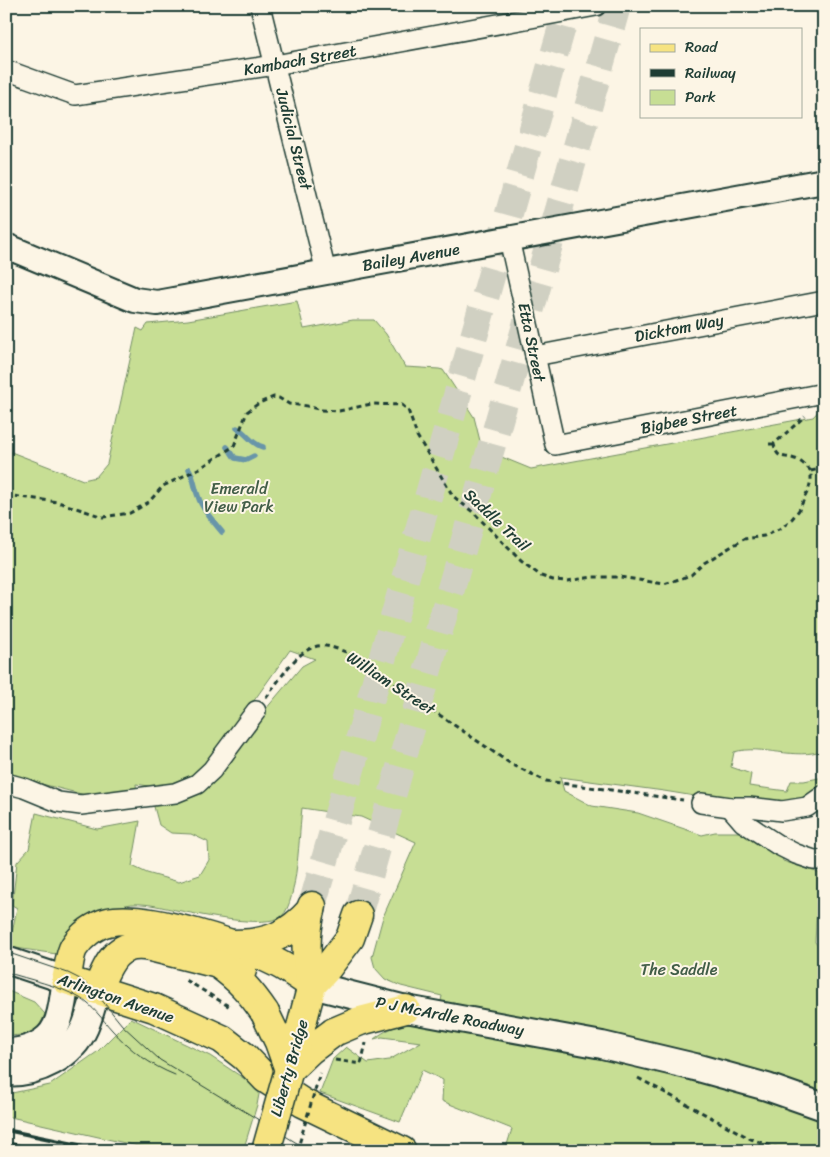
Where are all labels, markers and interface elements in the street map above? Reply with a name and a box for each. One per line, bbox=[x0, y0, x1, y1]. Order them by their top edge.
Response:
legend bbox=[640, 28, 802, 118]
text: Road bbox=[685, 34, 718, 60]
street label: Kambach Street bbox=[241, 36, 359, 84]
text: Railway bbox=[685, 60, 736, 86]
street label: Judicial Street bbox=[267, 84, 321, 194]
text: Park bbox=[685, 84, 716, 110]
street label: Bailey Avenue bbox=[360, 234, 462, 280]
street label: Etta Street bbox=[509, 300, 555, 385]
street label: Dicktom Way bbox=[632, 305, 727, 351]
street label: Bigbee Street bbox=[638, 395, 740, 443]
park label: Emerald View Park bbox=[204, 474, 274, 521]
street label: Saddle Trail bbox=[457, 481, 538, 559]
street label: William Street bbox=[341, 643, 442, 723]
park label: The Saddle bbox=[641, 955, 718, 984]
street label: Arlington Avenue bbox=[53, 964, 178, 1032]
street label: P J McArdle Roadway bbox=[373, 987, 527, 1045]
street label: Liberty Bridge bbox=[261, 1016, 317, 1120]

